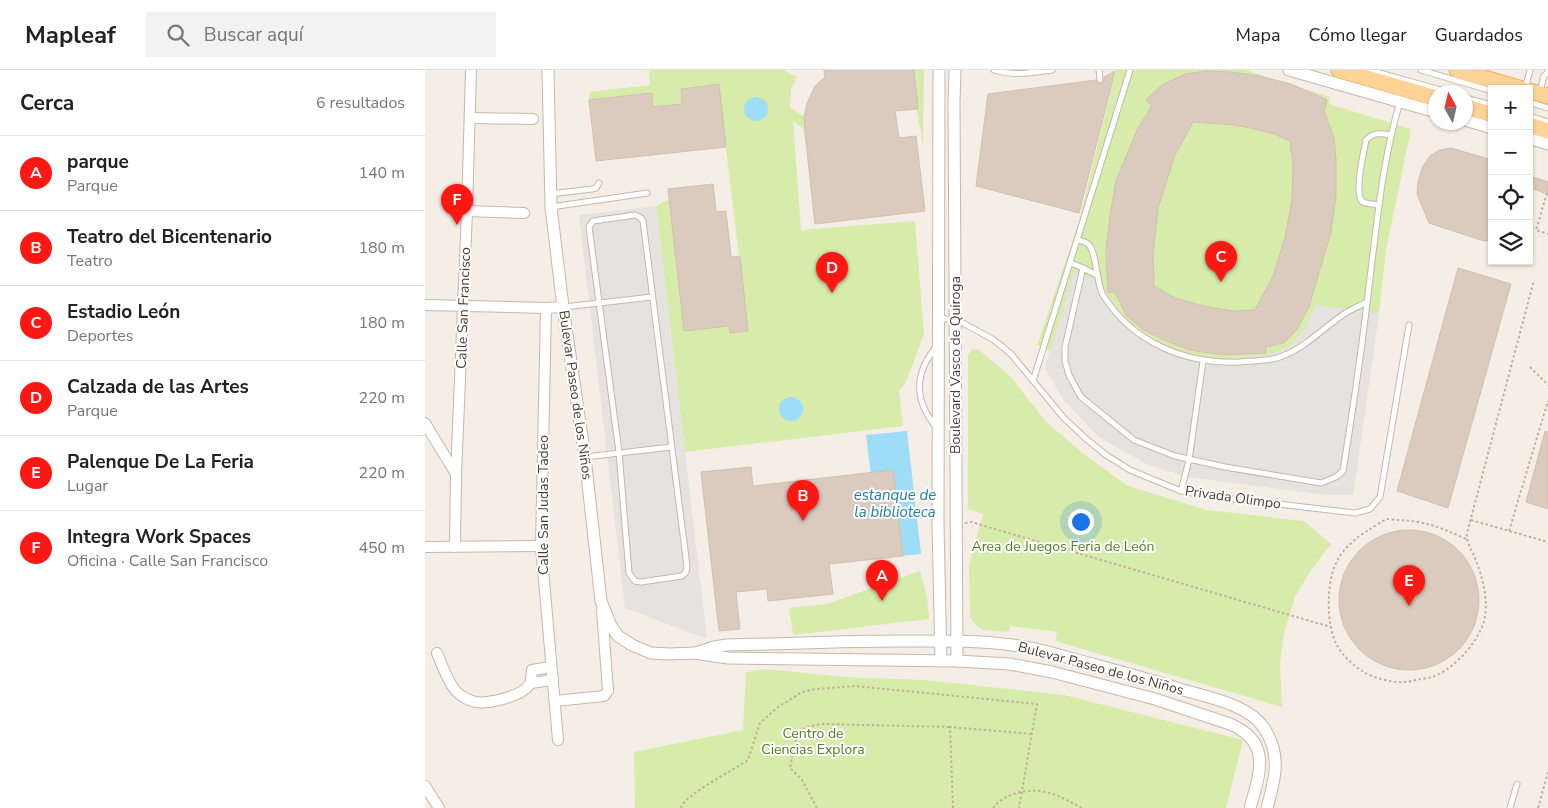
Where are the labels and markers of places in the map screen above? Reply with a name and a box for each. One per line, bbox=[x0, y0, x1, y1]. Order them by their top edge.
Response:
pin: F bbox=[441, 184, 473, 225]
pin: C bbox=[1205, 241, 1237, 282]
pin: D bbox=[816, 252, 848, 293]
pin: B bbox=[787, 480, 819, 521]
pin: A bbox=[866, 560, 898, 601]
pin: E bbox=[1393, 565, 1425, 606]

